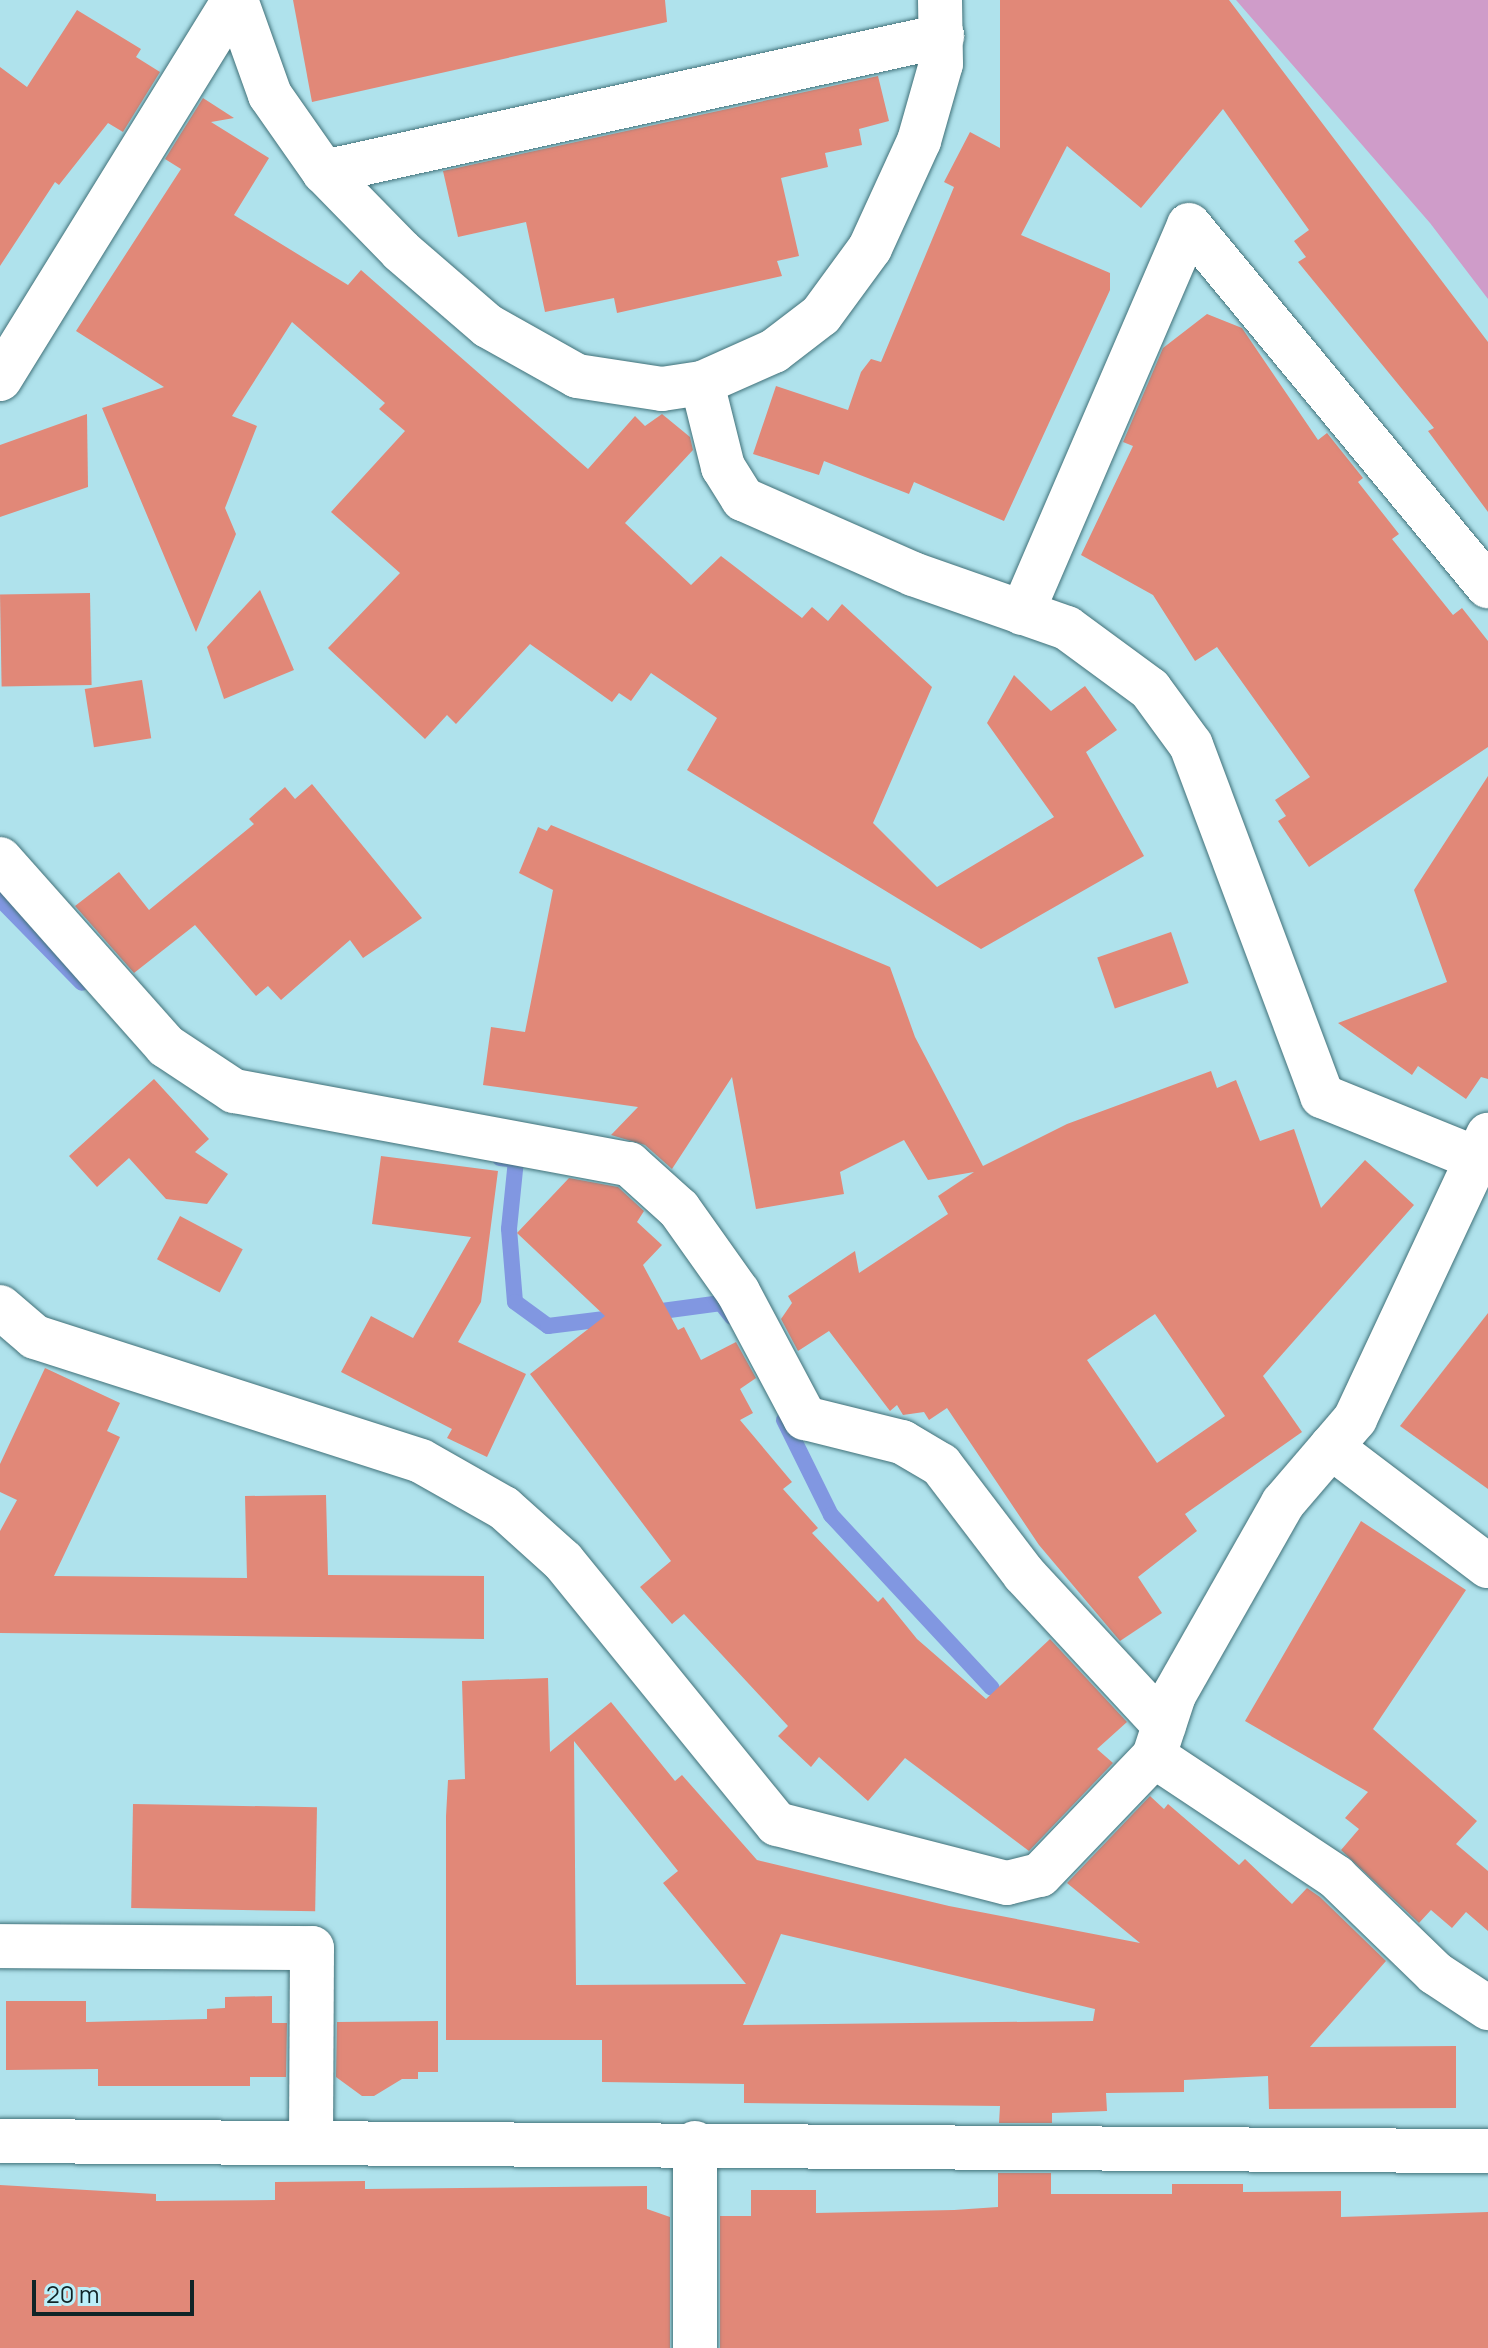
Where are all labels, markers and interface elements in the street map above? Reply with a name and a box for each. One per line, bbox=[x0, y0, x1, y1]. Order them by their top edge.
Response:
scale bar bbox=[36, 2264, 198, 2314]
text: 20 m bbox=[46, 2277, 99, 2310]

